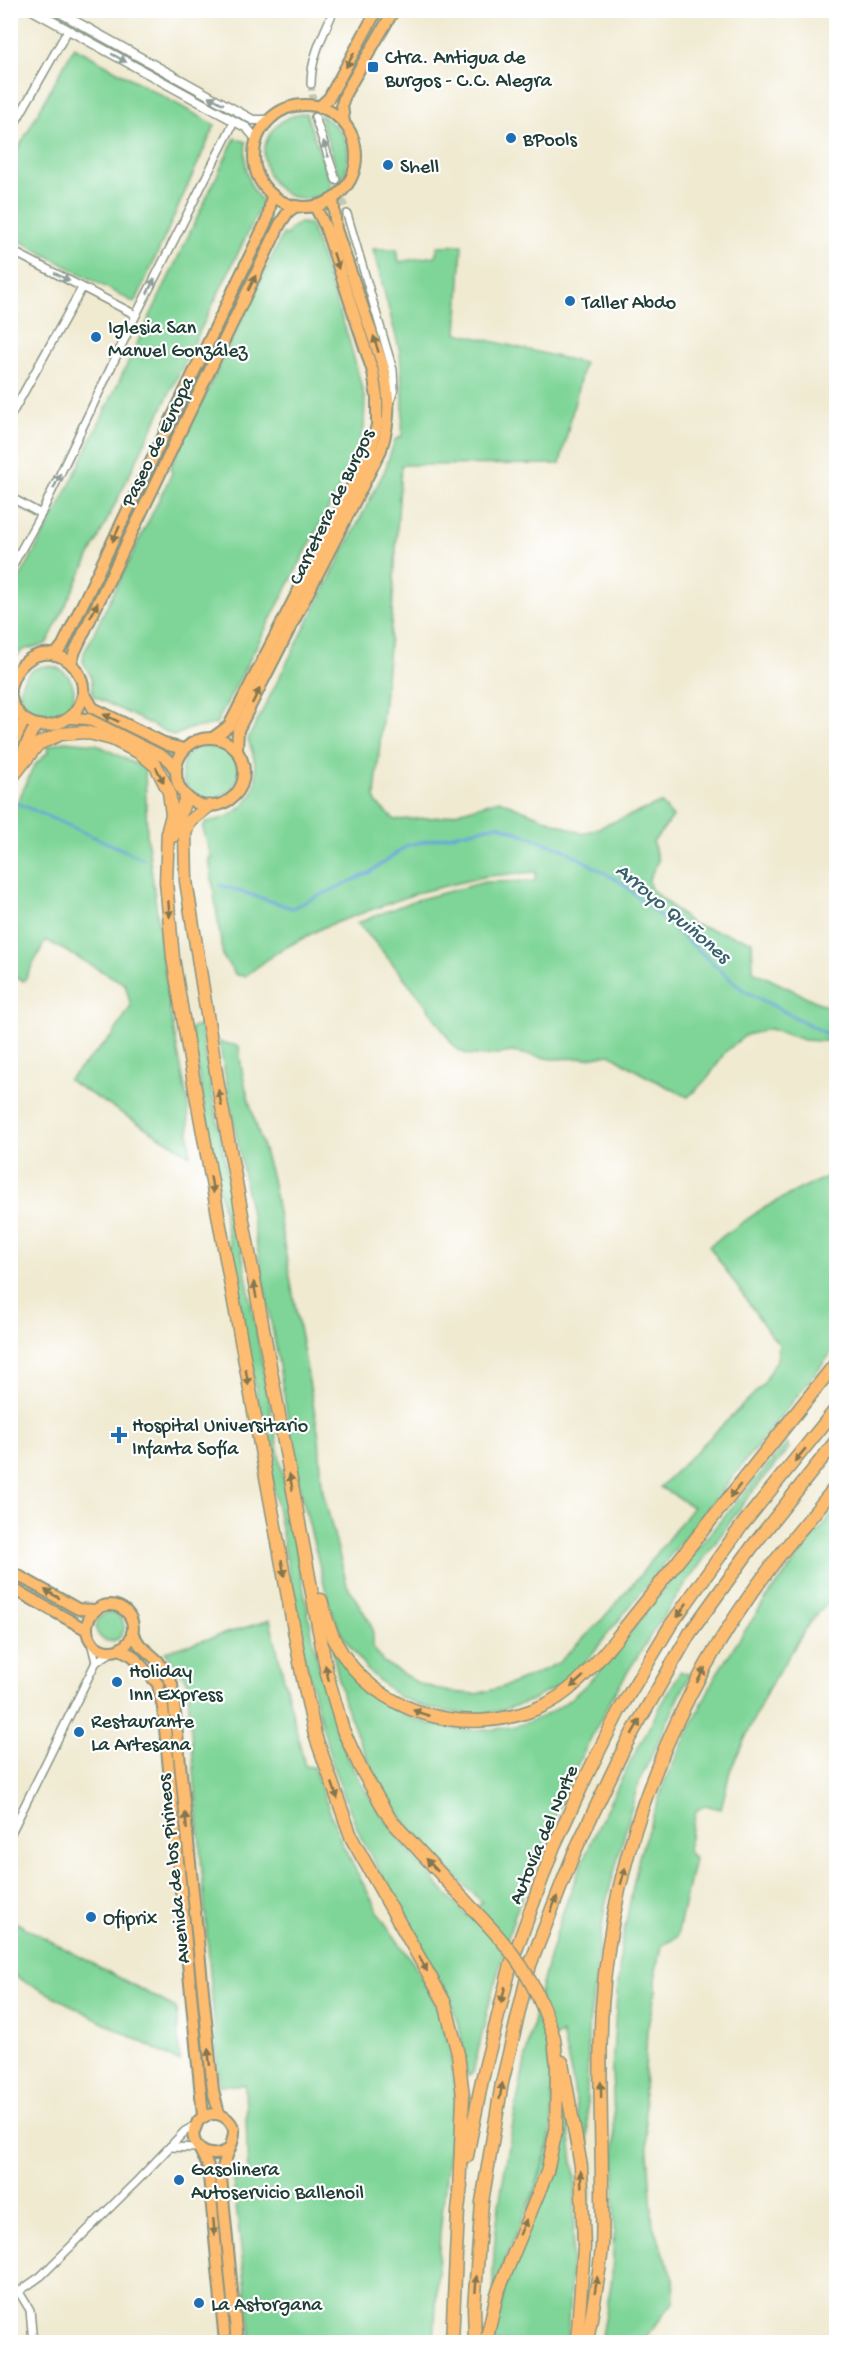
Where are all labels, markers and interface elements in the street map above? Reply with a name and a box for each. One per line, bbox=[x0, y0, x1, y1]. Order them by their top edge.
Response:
place label: Ctra. Antigua de Burgos - C.C. Alegra bbox=[384, 48, 553, 94]
one-way arrow bbox=[344, 52, 355, 68]
one-way arrow bbox=[111, 53, 128, 63]
marker: Ctra. Antigua de Burgos - C.C. Alegra bbox=[366, 60, 380, 74]
one-way arrow bbox=[208, 95, 225, 105]
place label: BPools bbox=[522, 130, 577, 153]
marker: BPools bbox=[504, 131, 518, 145]
one-way arrow bbox=[320, 140, 330, 158]
place label: Shell bbox=[400, 157, 439, 180]
marker: Shell bbox=[381, 158, 395, 172]
one-way arrow bbox=[332, 252, 341, 270]
one-way arrow bbox=[54, 273, 71, 282]
one-way arrow bbox=[247, 274, 256, 291]
one-way arrow bbox=[146, 278, 156, 295]
place label: Taller Abdo bbox=[581, 293, 676, 316]
marker: Taller Abdo bbox=[563, 294, 577, 308]
place label: Iglesia San Manuel González bbox=[108, 318, 248, 364]
marker: Iglesia San Manuel González bbox=[89, 330, 103, 344]
one-way arrow bbox=[371, 335, 380, 353]
street label: Paseo de Europa bbox=[117, 373, 201, 512]
street label: Carretera de Burgos bbox=[285, 425, 381, 589]
one-way arrow bbox=[53, 472, 62, 489]
one-way arrow bbox=[112, 525, 121, 542]
one-way arrow bbox=[90, 601, 99, 618]
one-way arrow bbox=[251, 687, 260, 704]
one-way arrow bbox=[103, 713, 120, 722]
one-way arrow bbox=[156, 766, 165, 783]
water label: Arroyo Quiñones bbox=[609, 859, 736, 971]
one-way arrow bbox=[164, 900, 174, 919]
one-way arrow bbox=[215, 1089, 224, 1108]
one-way arrow bbox=[208, 1175, 217, 1194]
one-way arrow bbox=[251, 1280, 260, 1299]
one-way arrow bbox=[243, 1367, 252, 1386]
place label: Hospital Universitario Infanta Sofía bbox=[132, 1416, 308, 1462]
marker: Hospital Universitario Infanta Sofía bbox=[110, 1426, 128, 1444]
one-way arrow bbox=[793, 1447, 806, 1463]
one-way arrow bbox=[286, 1472, 295, 1491]
one-way arrow bbox=[728, 1483, 741, 1499]
one-way arrow bbox=[279, 1559, 288, 1578]
one-way arrow bbox=[44, 1589, 60, 1600]
one-way arrow bbox=[677, 1602, 688, 1618]
place label: Holiday Inn Express bbox=[129, 1662, 223, 1708]
one-way arrow bbox=[322, 1664, 332, 1683]
one-way arrow bbox=[696, 1667, 706, 1684]
marker: Holiday Inn Express bbox=[110, 1675, 124, 1689]
one-way arrow bbox=[569, 1675, 584, 1689]
one-way arrow bbox=[412, 1708, 430, 1717]
place label: Restaurante La Artesana bbox=[91, 1712, 195, 1758]
one-way arrow bbox=[630, 1719, 641, 1735]
marker: Restaurante La Artesana bbox=[72, 1725, 86, 1739]
street label: Autovía del Norte bbox=[506, 1762, 585, 1908]
street label: Avenida de los Pirineos bbox=[154, 1772, 197, 1964]
one-way arrow bbox=[330, 1782, 340, 1800]
one-way arrow bbox=[181, 1811, 191, 1830]
one-way arrow bbox=[425, 1857, 439, 1872]
one-way arrow bbox=[618, 1867, 628, 1885]
one-way arrow bbox=[550, 1895, 559, 1913]
place label: Ofiprix bbox=[103, 1909, 158, 1932]
marker: Ofiprix bbox=[84, 1910, 98, 1924]
one-way arrow bbox=[418, 1956, 428, 1973]
one-way arrow bbox=[498, 1985, 508, 2004]
one-way arrow bbox=[205, 2047, 214, 2066]
one-way arrow bbox=[496, 2081, 505, 2100]
one-way arrow bbox=[596, 2081, 606, 2100]
place label: Gasolinera Autoservicio Ballenoil bbox=[191, 2160, 364, 2206]
one-way arrow bbox=[577, 2170, 586, 2189]
marker: Gasolinera Autoservicio Ballenoil bbox=[172, 2173, 186, 2187]
one-way arrow bbox=[209, 2217, 219, 2236]
one-way arrow bbox=[519, 2219, 528, 2236]
one-way arrow bbox=[471, 2275, 481, 2294]
one-way arrow bbox=[591, 2275, 600, 2294]
place label: La Astorgana bbox=[211, 2295, 323, 2318]
marker: La Astorgana bbox=[192, 2296, 206, 2310]

